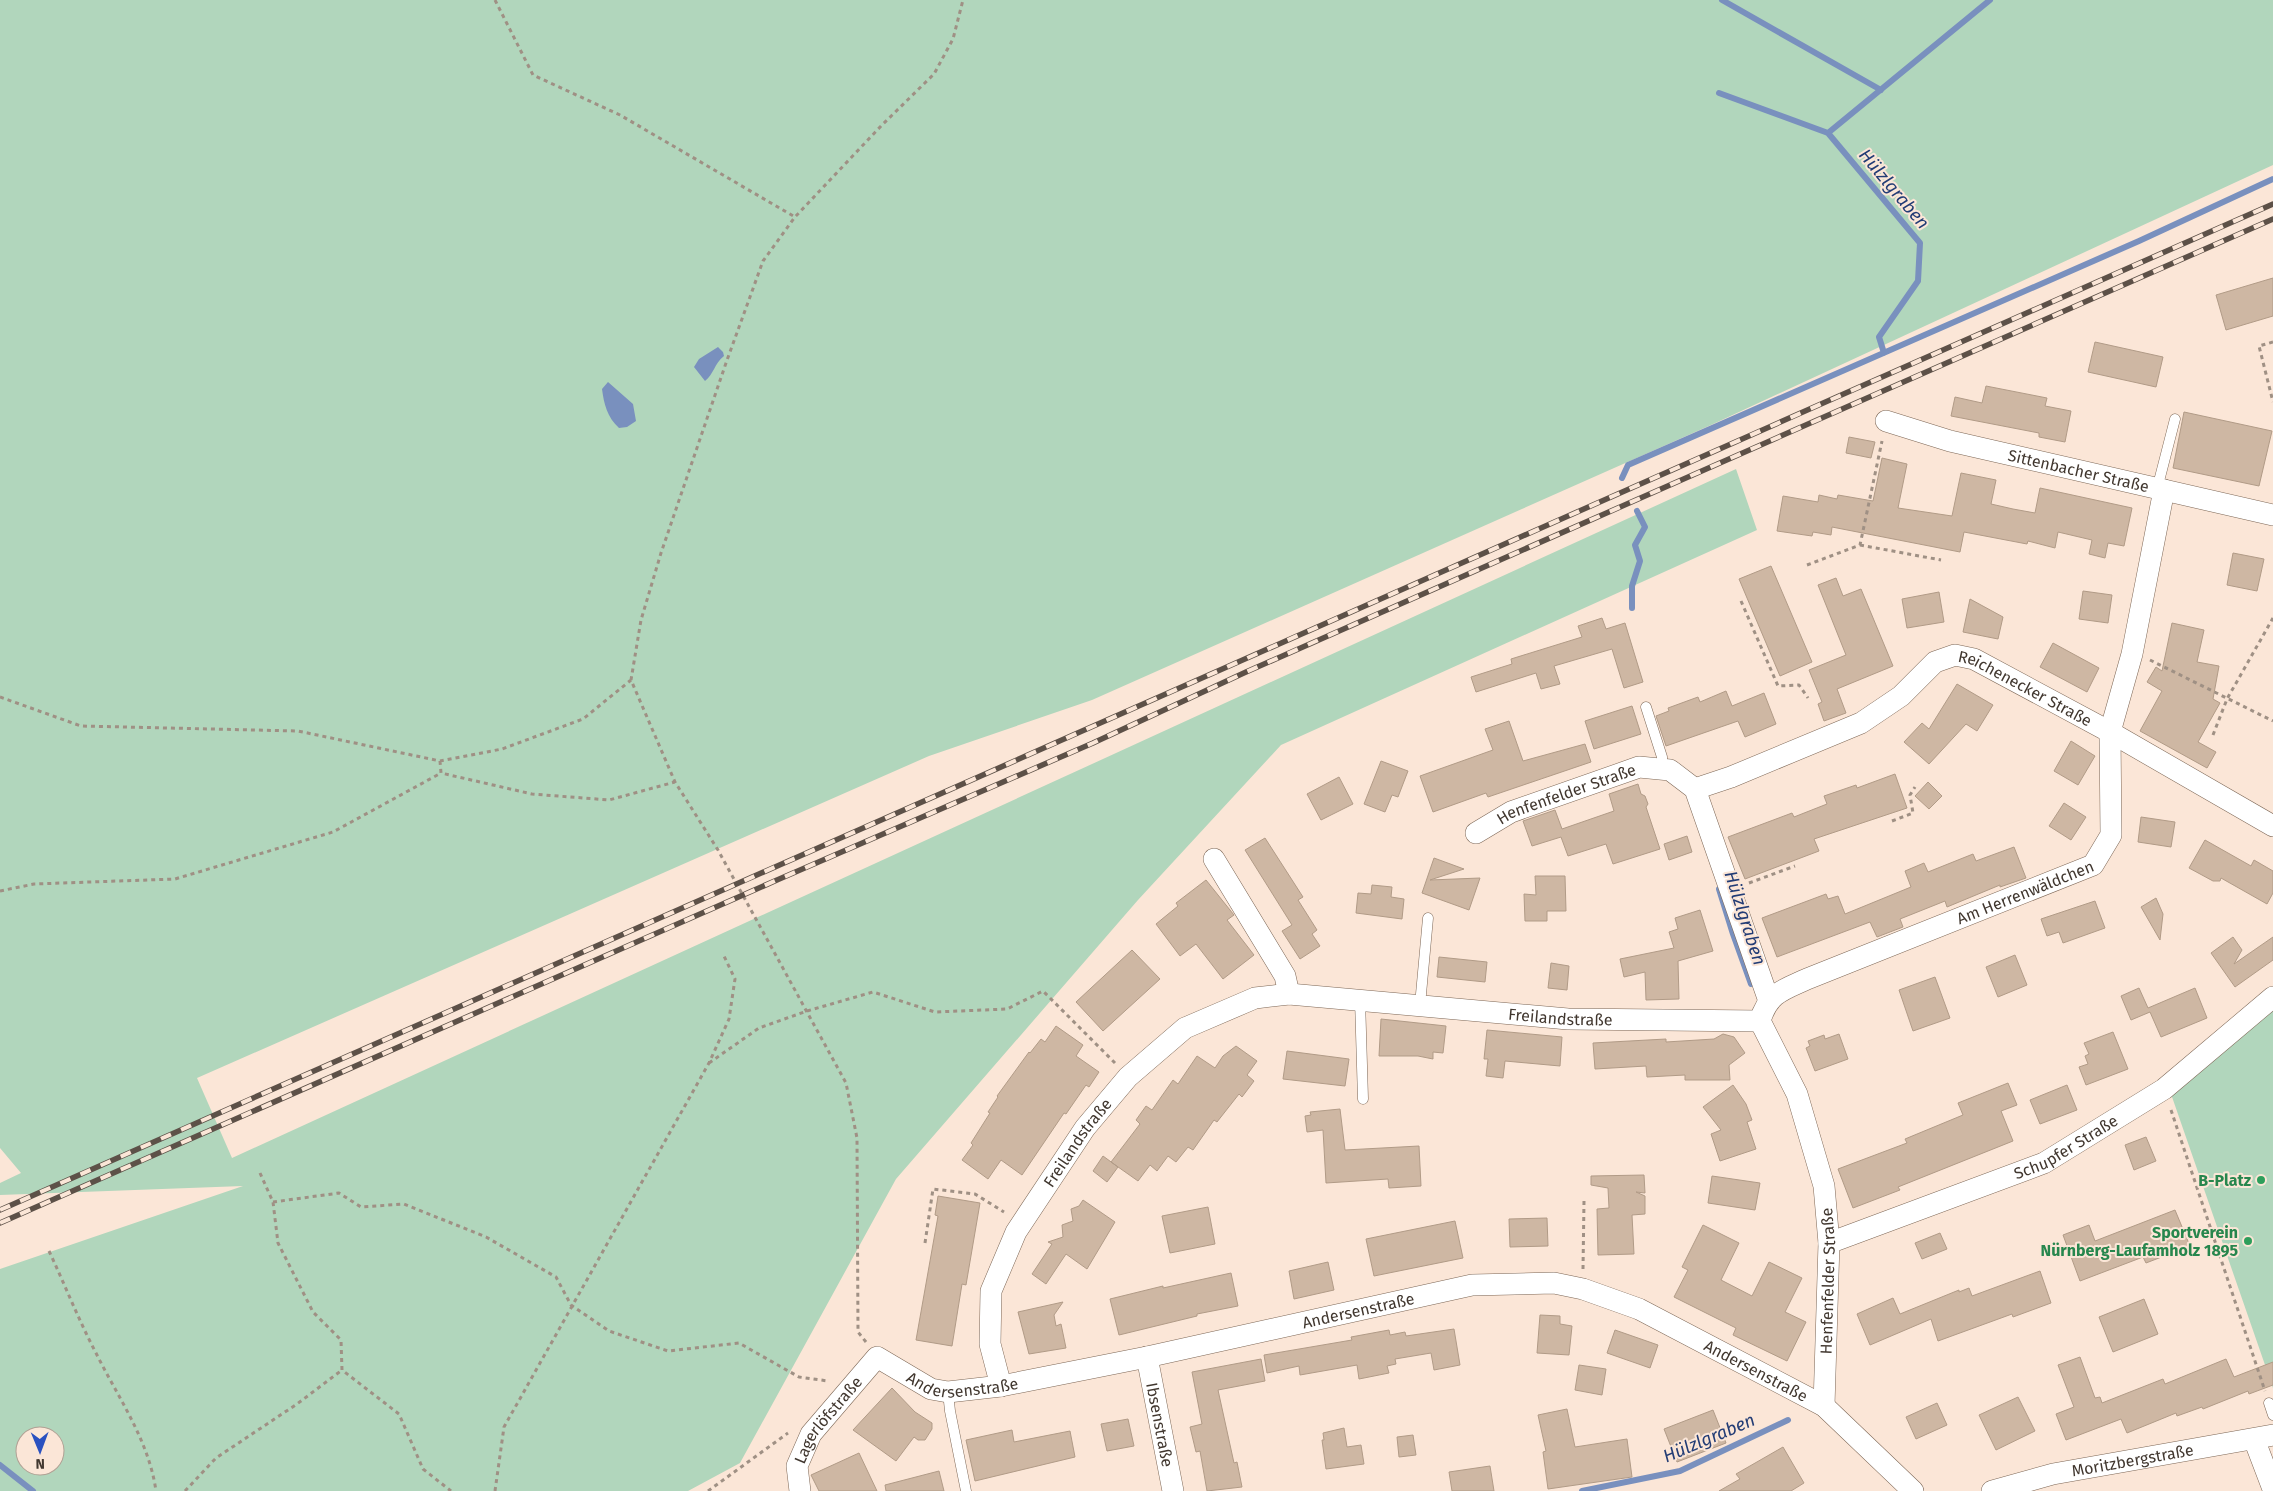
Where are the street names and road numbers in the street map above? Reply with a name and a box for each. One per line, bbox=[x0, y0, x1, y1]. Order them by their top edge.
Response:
street label: Sittenbacher Straße bbox=[2006, 446, 2151, 496]
street label: Reichenecker Straße bbox=[1956, 647, 2095, 731]
street label: Henfenfelder Straße bbox=[1493, 760, 1638, 828]
street label: Am Herrenwäldchen bbox=[1954, 857, 2097, 928]
street label: Freilandstraße bbox=[1507, 1005, 1613, 1029]
street label: Freilandstraße bbox=[1040, 1095, 1116, 1191]
street label: Schupfer Straße bbox=[2011, 1111, 2121, 1183]
street label: Henfenfelder Straße bbox=[1817, 1207, 1839, 1355]
street label: Andersenstraße bbox=[1300, 1289, 1416, 1332]
street label: Andersenstraße bbox=[1701, 1336, 1811, 1406]
street label: Andersenstraße bbox=[903, 1368, 1020, 1402]
street label: Lagerlöfstraße bbox=[790, 1373, 866, 1467]
street label: Ibsenstraße bbox=[1142, 1381, 1177, 1469]
street label: Moritzbergstraße bbox=[2070, 1440, 2195, 1481]

